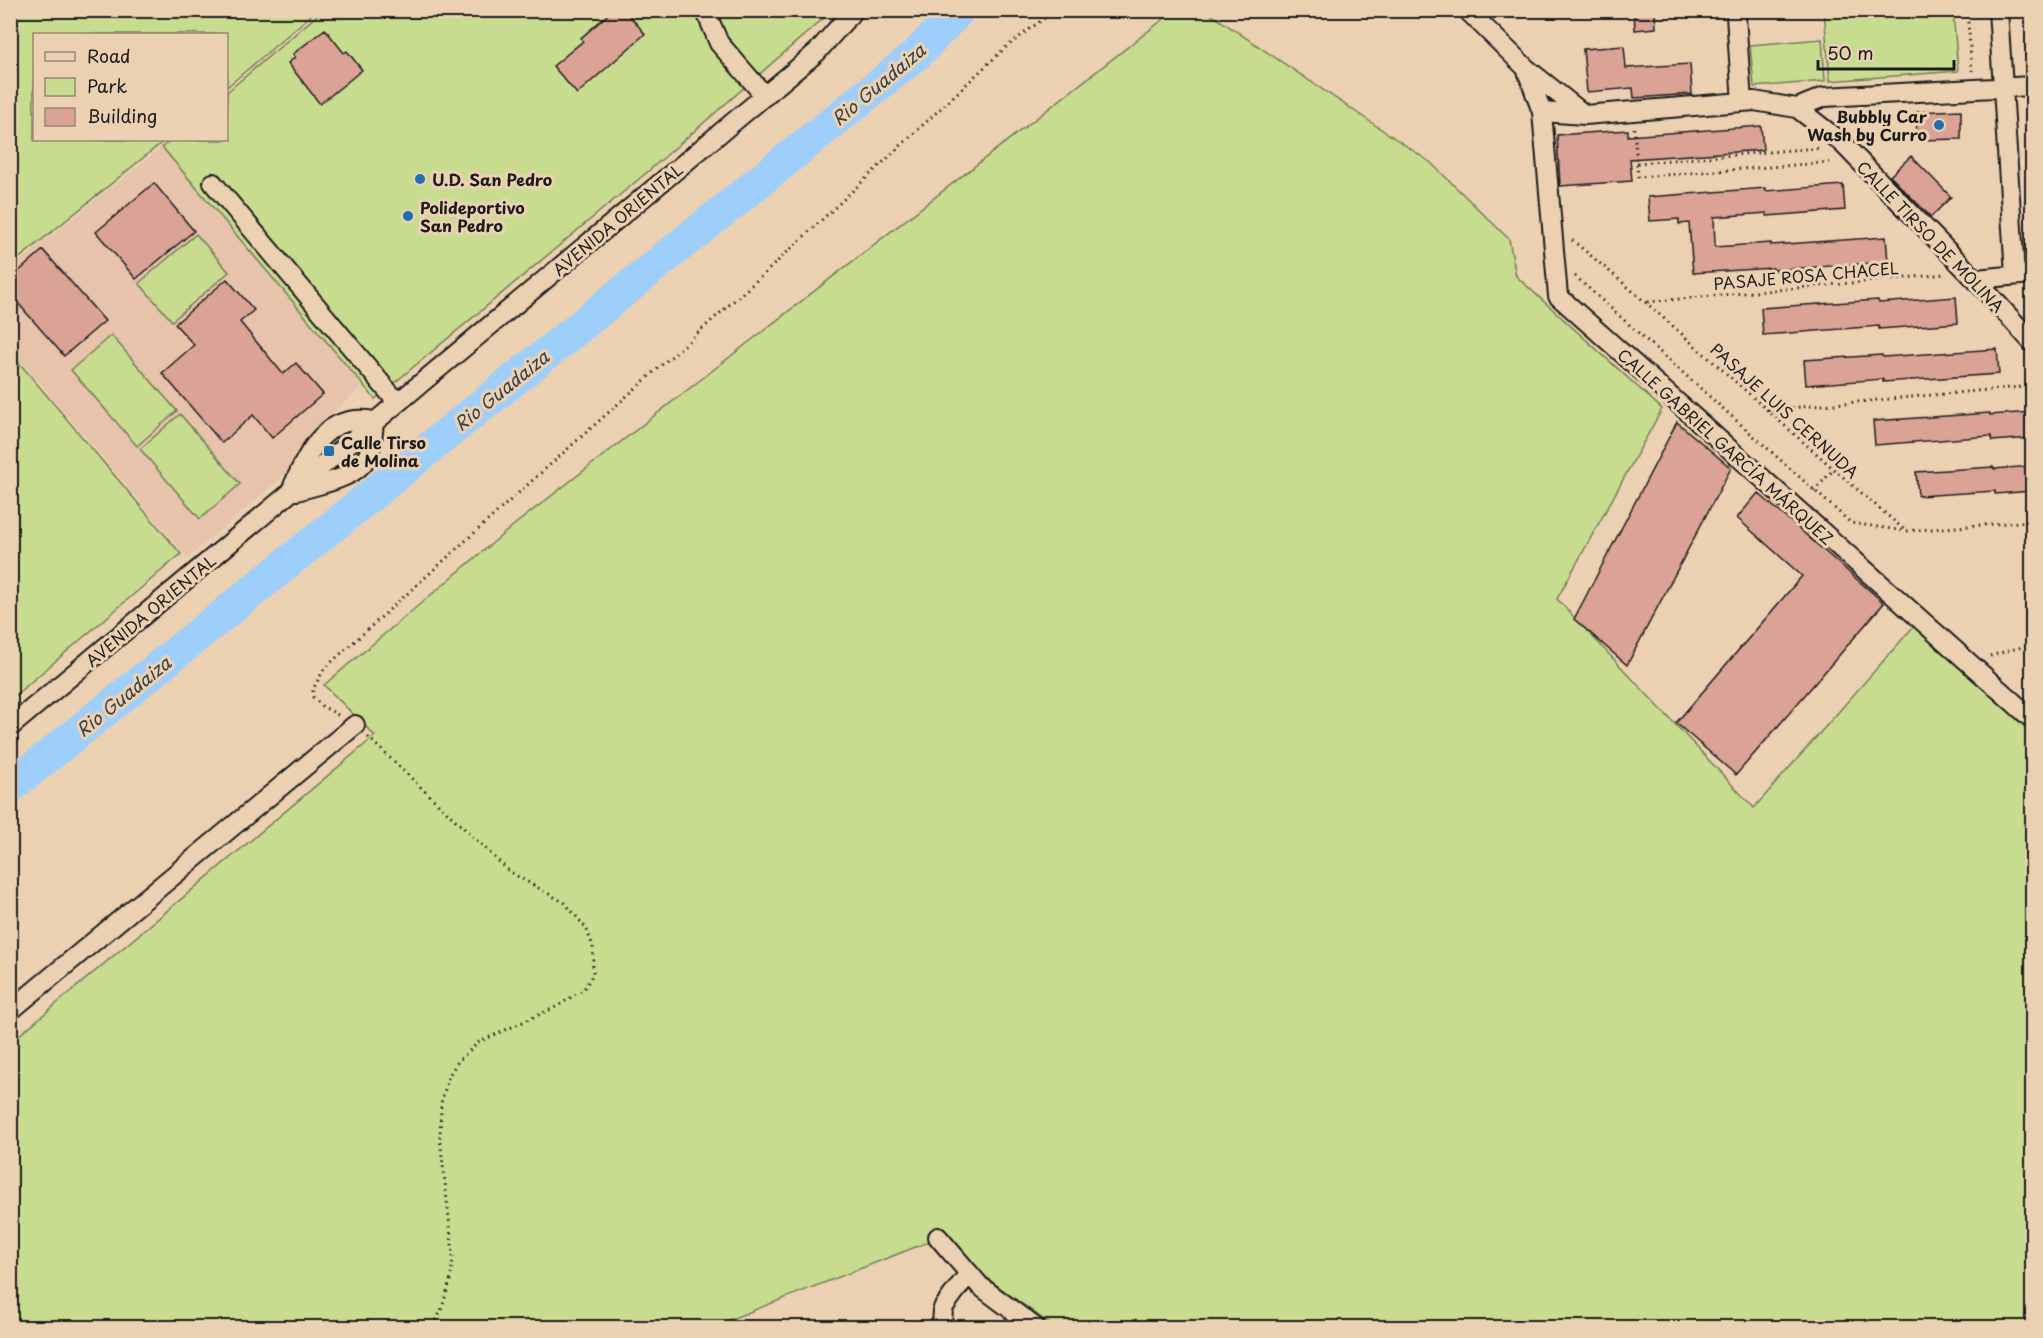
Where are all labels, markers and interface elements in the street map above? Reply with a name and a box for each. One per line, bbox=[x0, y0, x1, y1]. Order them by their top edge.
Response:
legend bbox=[33, 33, 228, 141]
scale bar bbox=[1818, 33, 1954, 71]
water label: Rio Guadaiza bbox=[825, 36, 931, 131]
text: 50 m bbox=[1827, 39, 1874, 66]
text: Road bbox=[87, 42, 131, 69]
text: Park bbox=[87, 72, 127, 99]
text: Building bbox=[87, 102, 157, 129]
place label: Bubbly Car Wash by Curro bbox=[1807, 104, 1928, 146]
marker: Bubbly Car Wash by Curro bbox=[1932, 118, 1946, 132]
street label: CALLE TIRSO DE MOLINA bbox=[1852, 155, 2010, 317]
street label: AVENIDA ORIENTAL bbox=[547, 157, 687, 281]
place label: U.D. San Pedro bbox=[432, 167, 552, 191]
marker: U.D. San Pedro bbox=[413, 172, 427, 186]
place label: Polideportivo San Pedro bbox=[420, 195, 525, 237]
marker: Polideportivo San Pedro bbox=[401, 209, 415, 223]
street label: PASAJE ROSA CHACEL bbox=[1712, 255, 1900, 295]
street label: PASAJE LUIS CERNUDA bbox=[1706, 337, 1865, 483]
street label: CALLE GABRIEL GARCÍA MÁRQUEZ bbox=[1613, 342, 1839, 550]
water label: Rio Guadaiza bbox=[448, 343, 555, 437]
place label: Calle Tirso de Molina bbox=[341, 430, 426, 472]
marker: Calle Tirso de Molina bbox=[322, 444, 336, 458]
street label: AVENIDA ORIENTAL bbox=[80, 548, 220, 672]
water label: Rio Guadaiza bbox=[70, 649, 177, 743]

